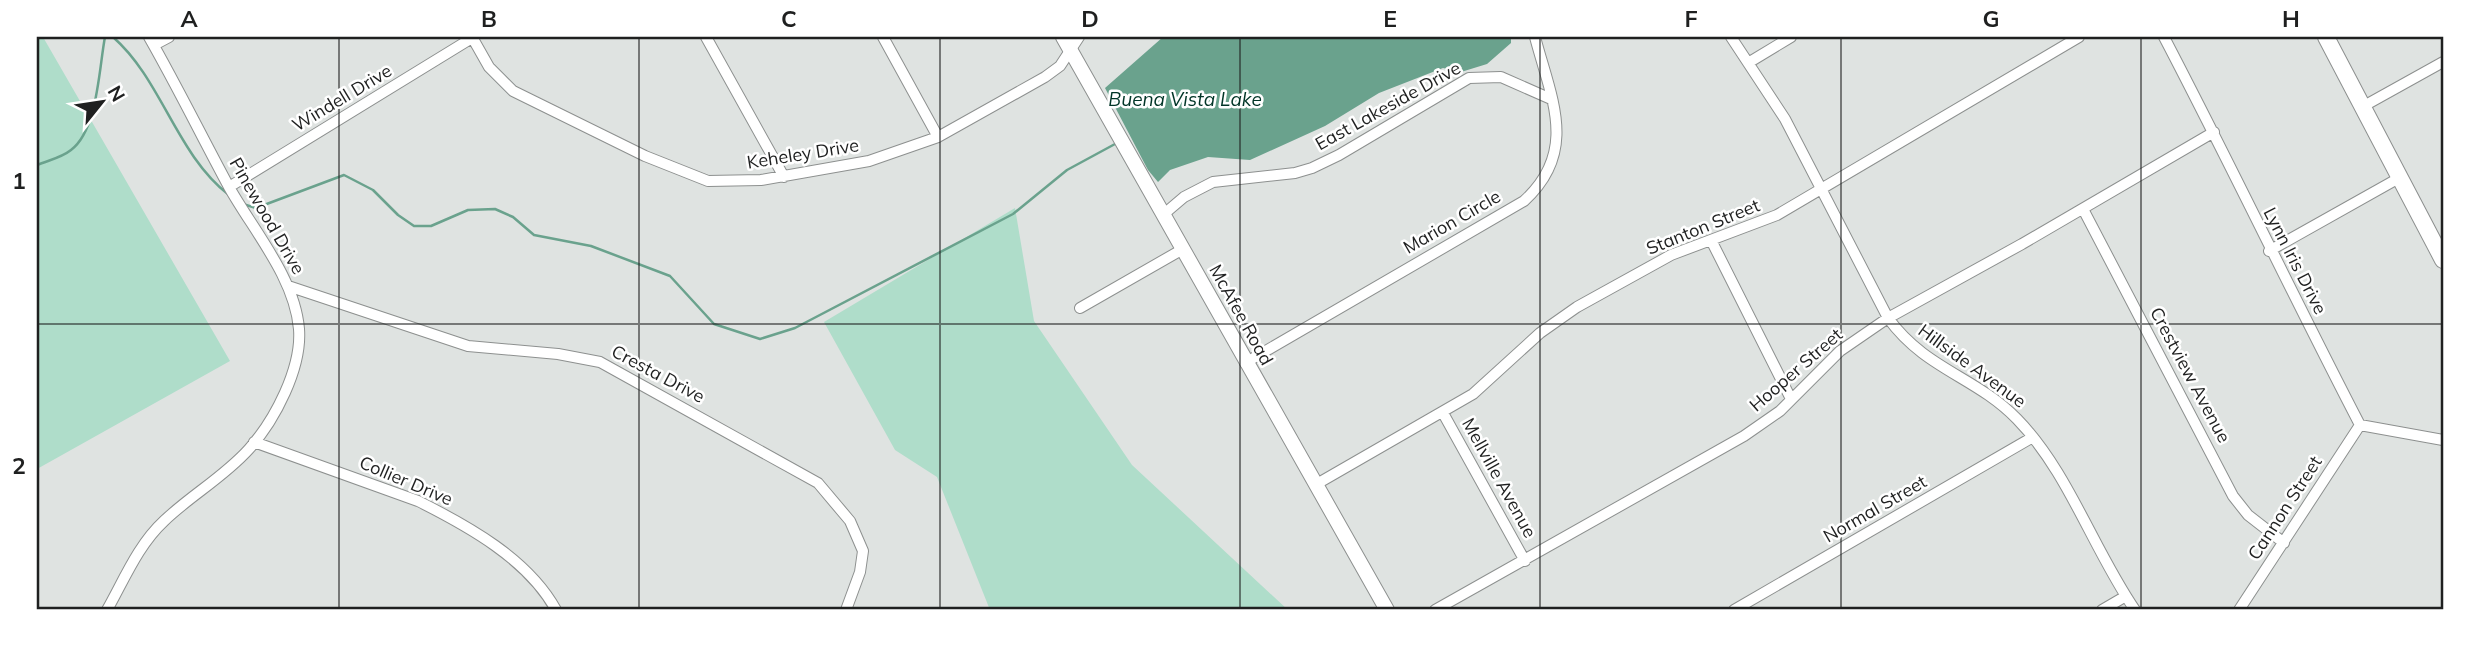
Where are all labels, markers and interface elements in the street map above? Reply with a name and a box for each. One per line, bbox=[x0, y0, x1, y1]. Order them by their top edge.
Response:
text: A bbox=[180, 4, 198, 33]
text: B bbox=[481, 4, 497, 33]
text: C bbox=[781, 4, 797, 33]
text: D bbox=[1081, 4, 1099, 33]
text: E bbox=[1383, 4, 1397, 33]
text: F bbox=[1684, 4, 1698, 33]
text: G bbox=[1982, 4, 2000, 33]
text: H bbox=[2282, 4, 2300, 33]
street label: East Lakeside Drive bbox=[1311, 56, 1464, 155]
street label: Windell Drive bbox=[288, 59, 396, 136]
north arrow bbox=[66, 66, 136, 136]
text: N bbox=[103, 81, 131, 106]
water label: Buena Vista Lake bbox=[1108, 87, 1262, 111]
street label: Keheley Drive bbox=[745, 133, 861, 174]
street label: Pinewood Drive bbox=[225, 153, 310, 278]
text: 1 bbox=[12, 166, 26, 195]
street label: Marion Circle bbox=[1399, 184, 1505, 259]
street label: Stanton Street bbox=[1643, 193, 1763, 260]
street label: Lynn Iris Drive bbox=[2259, 203, 2332, 318]
street label: McAfee Road bbox=[1204, 260, 1279, 369]
street label: Crestview Avenue bbox=[2145, 303, 2236, 447]
street label: Hillside Avenue bbox=[1914, 319, 2031, 412]
street label: Hooper Street bbox=[1744, 323, 1847, 416]
street label: Cresta Drive bbox=[608, 339, 709, 408]
street label: Mellville Avenue bbox=[1457, 414, 1542, 542]
text: 2 bbox=[12, 451, 26, 480]
street label: Collier Drive bbox=[356, 451, 456, 511]
street label: Cannon Street bbox=[2242, 451, 2327, 564]
street label: Normal Street bbox=[1819, 470, 1931, 547]

